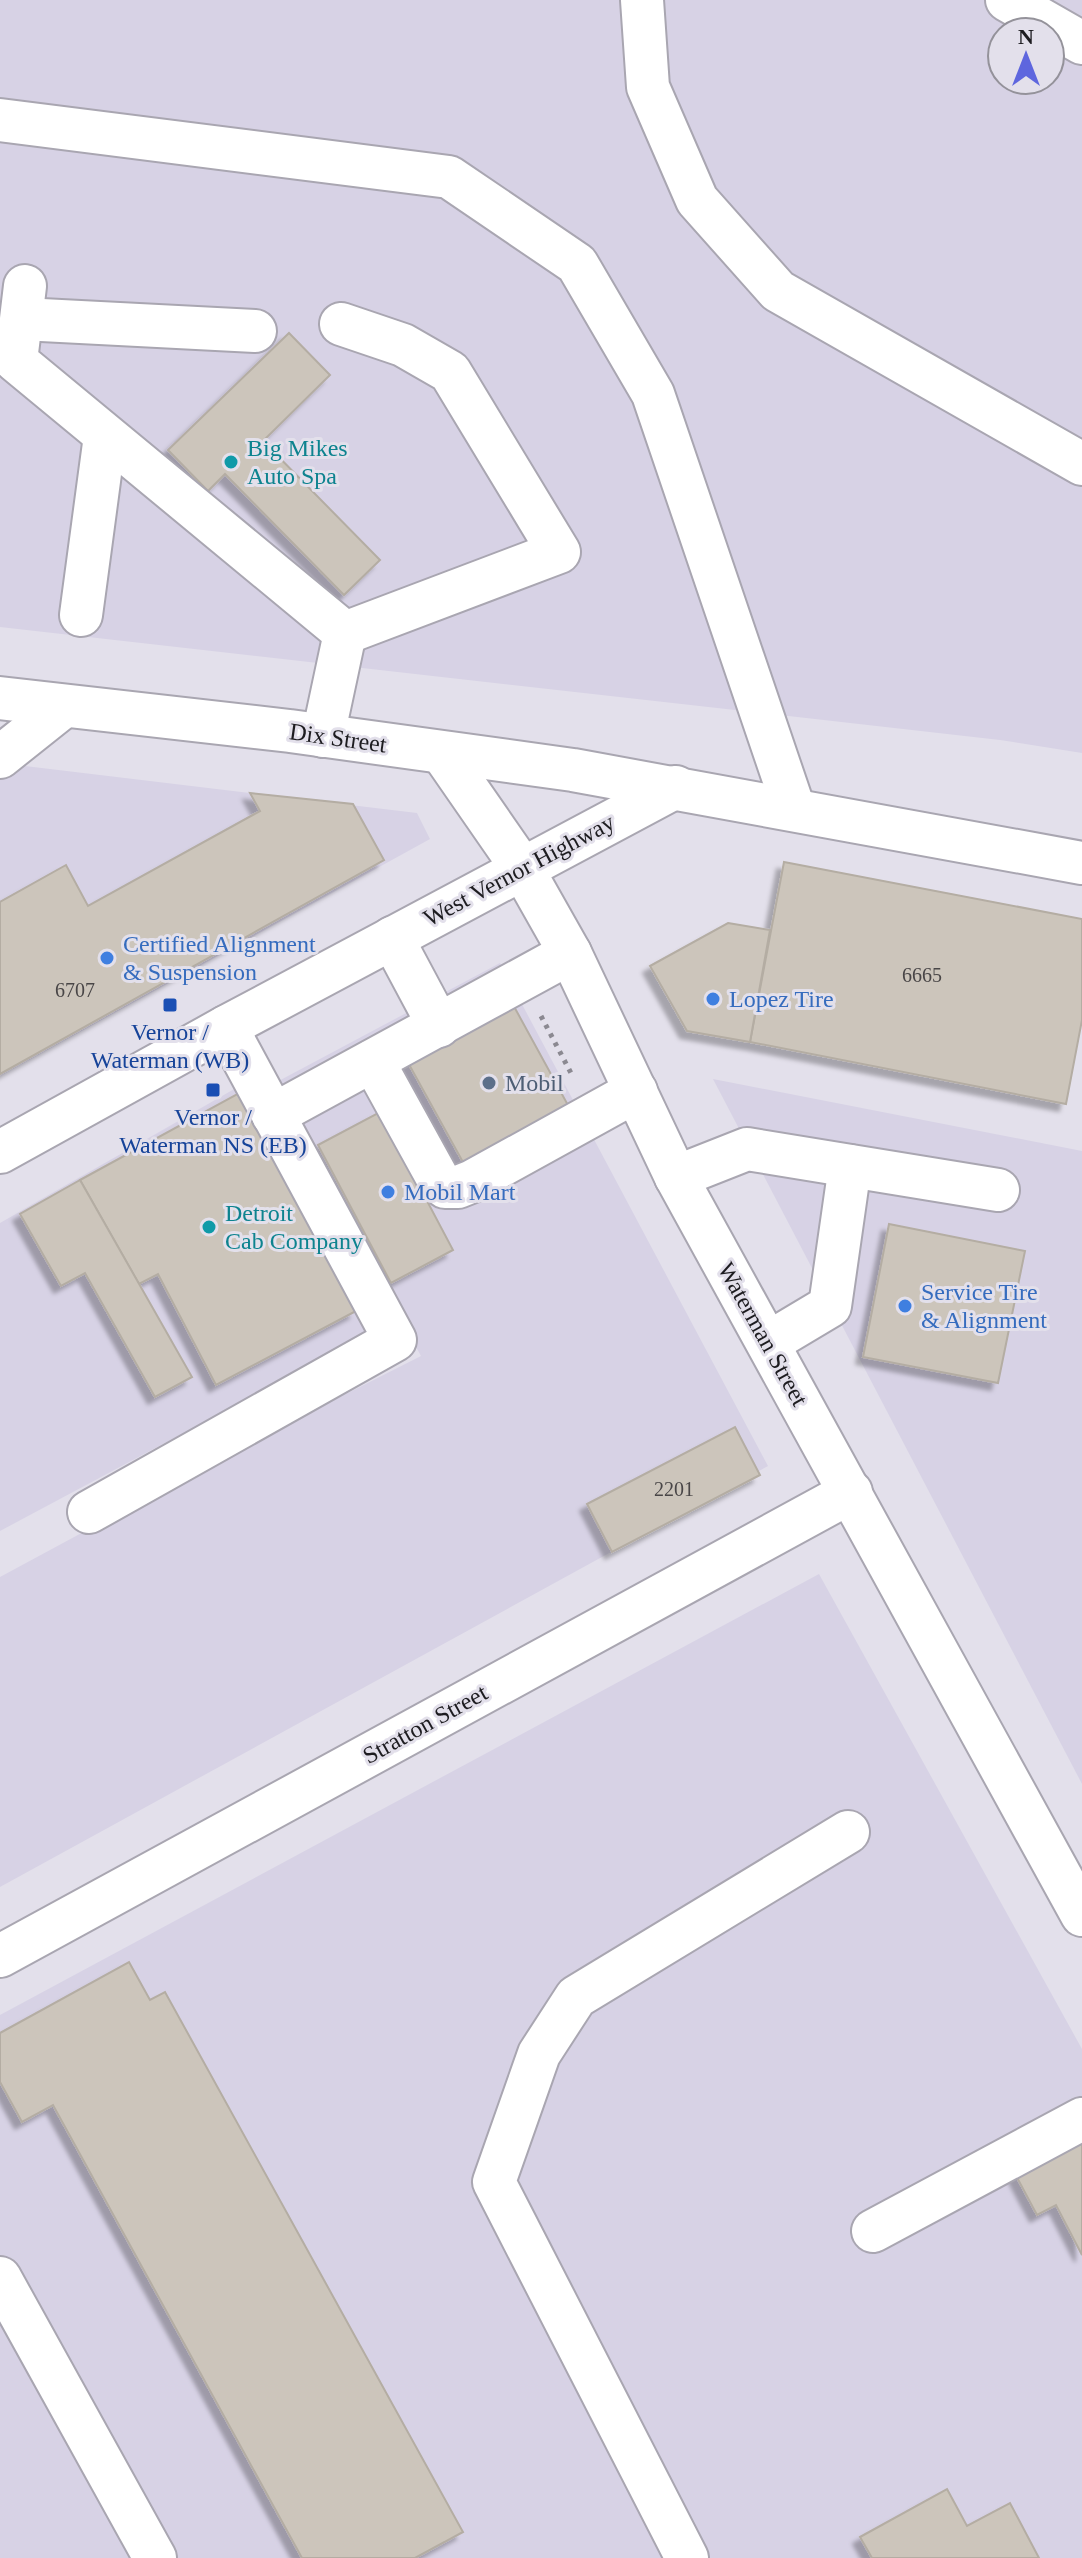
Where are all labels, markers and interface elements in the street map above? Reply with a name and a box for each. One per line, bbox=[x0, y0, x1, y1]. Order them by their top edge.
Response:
north arrow bbox=[986, 16, 1066, 96]
text: N bbox=[1018, 24, 1034, 49]
place label: Big Mikes Auto Spa bbox=[247, 435, 348, 489]
marker: Big Mikes Auto Spa bbox=[222, 453, 240, 471]
street label: Dix Street bbox=[288, 718, 389, 758]
street label: West Vernor Highway bbox=[419, 809, 619, 931]
place label: Certified Alignment & Suspension bbox=[123, 931, 316, 985]
marker: Certified Alignment & Suspension bbox=[98, 949, 116, 967]
house number: 6665 bbox=[902, 964, 942, 986]
house number: 6707 bbox=[55, 979, 95, 1001]
place label: Lopez Tire bbox=[729, 986, 834, 1012]
marker: Lopez Tire bbox=[704, 990, 722, 1008]
marker: Vernor / Waterman (WB) bbox=[161, 996, 179, 1014]
place label: Vernor / Waterman (WB) bbox=[91, 1019, 249, 1073]
place label: Mobil bbox=[505, 1070, 564, 1096]
marker: Mobil bbox=[480, 1074, 498, 1092]
marker: Vernor / Waterman NS (EB) bbox=[204, 1081, 222, 1099]
place label: Vernor / Waterman NS (EB) bbox=[119, 1104, 307, 1158]
place label: Mobil Mart bbox=[404, 1179, 516, 1205]
marker: Mobil Mart bbox=[379, 1183, 397, 1201]
place label: Detroit Cab Company bbox=[225, 1200, 363, 1254]
marker: Detroit Cab Company bbox=[200, 1218, 218, 1236]
street label: Waterman Street bbox=[713, 1258, 813, 1411]
place label: Service Tire & Alignment bbox=[921, 1279, 1047, 1333]
marker: Service Tire & Alignment bbox=[896, 1297, 914, 1315]
house number: 2201 bbox=[654, 1478, 694, 1500]
street label: Stratton Street bbox=[358, 1679, 492, 1769]

